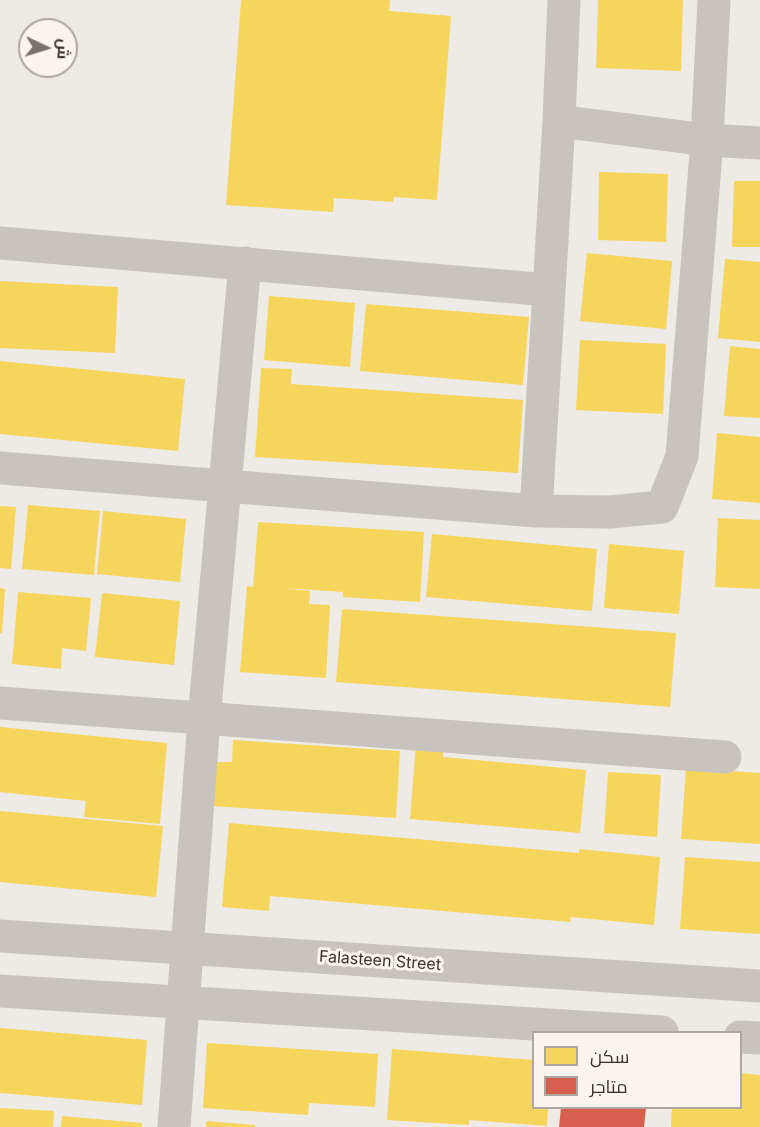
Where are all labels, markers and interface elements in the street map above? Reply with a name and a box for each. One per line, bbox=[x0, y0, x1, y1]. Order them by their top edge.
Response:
north arrow bbox=[18, 18, 78, 78]
text: ش bbox=[53, 38, 75, 60]
street label: Falasteen Street bbox=[318, 947, 442, 975]
legend bbox=[532, 1031, 742, 1109]
text: سكن bbox=[590, 1046, 629, 1067]
text: متاجر bbox=[590, 1076, 628, 1097]

